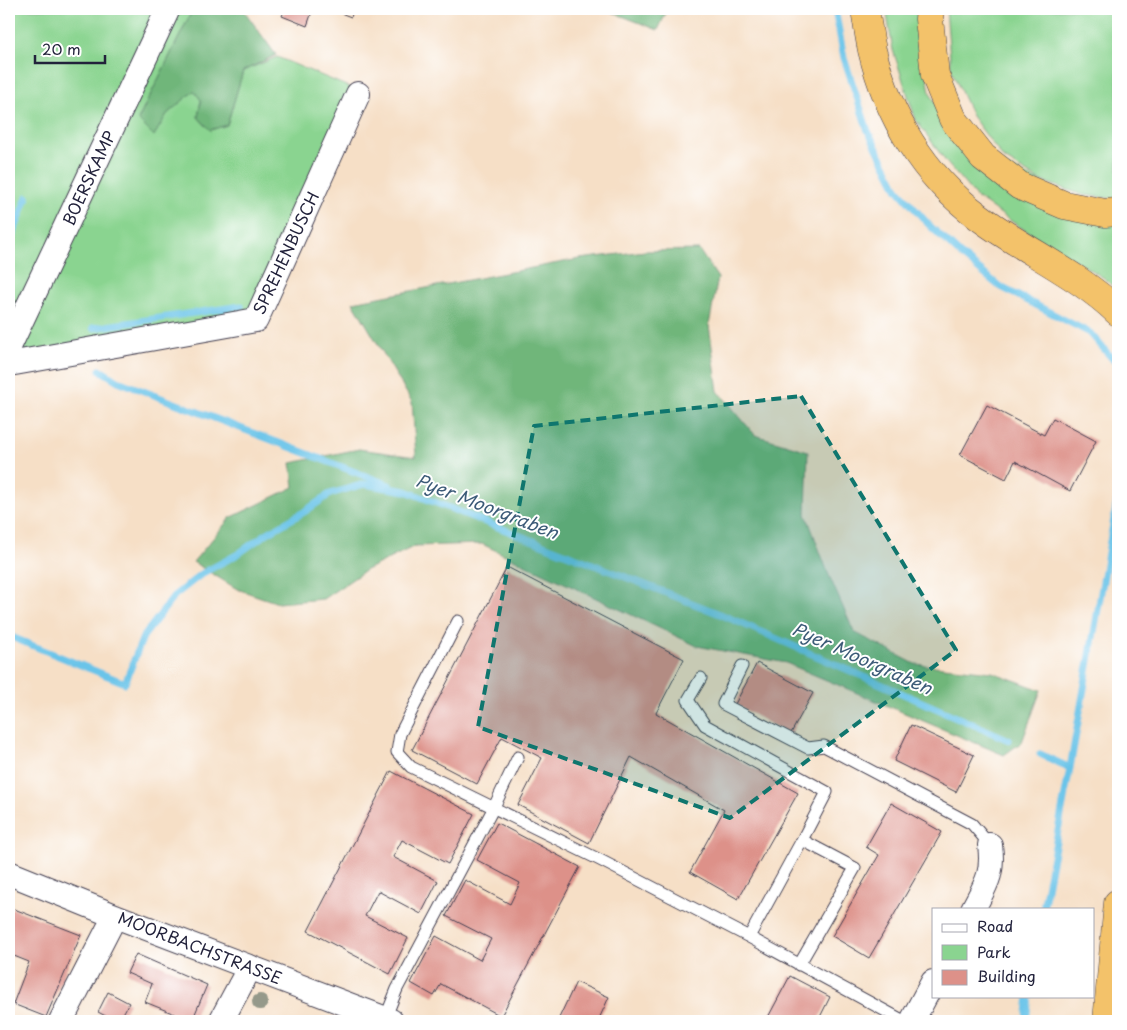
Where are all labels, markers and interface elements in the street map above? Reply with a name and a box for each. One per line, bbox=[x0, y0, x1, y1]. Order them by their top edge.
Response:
scale bar bbox=[35, 32, 105, 64]
text: 20 m bbox=[42, 37, 81, 60]
street label: BOERSKAMP bbox=[56, 126, 121, 229]
street label: SPREHENBUSCH bbox=[246, 187, 324, 318]
water label: Pyer Moorgraben bbox=[412, 466, 563, 545]
water label: Pyer Moorgraben bbox=[788, 615, 938, 701]
street label: MOORBACHSTRASSE bbox=[115, 905, 286, 989]
legend bbox=[932, 908, 1094, 998]
text: Road bbox=[977, 914, 1013, 937]
text: Park bbox=[977, 940, 1011, 963]
text: Building bbox=[977, 964, 1036, 987]

